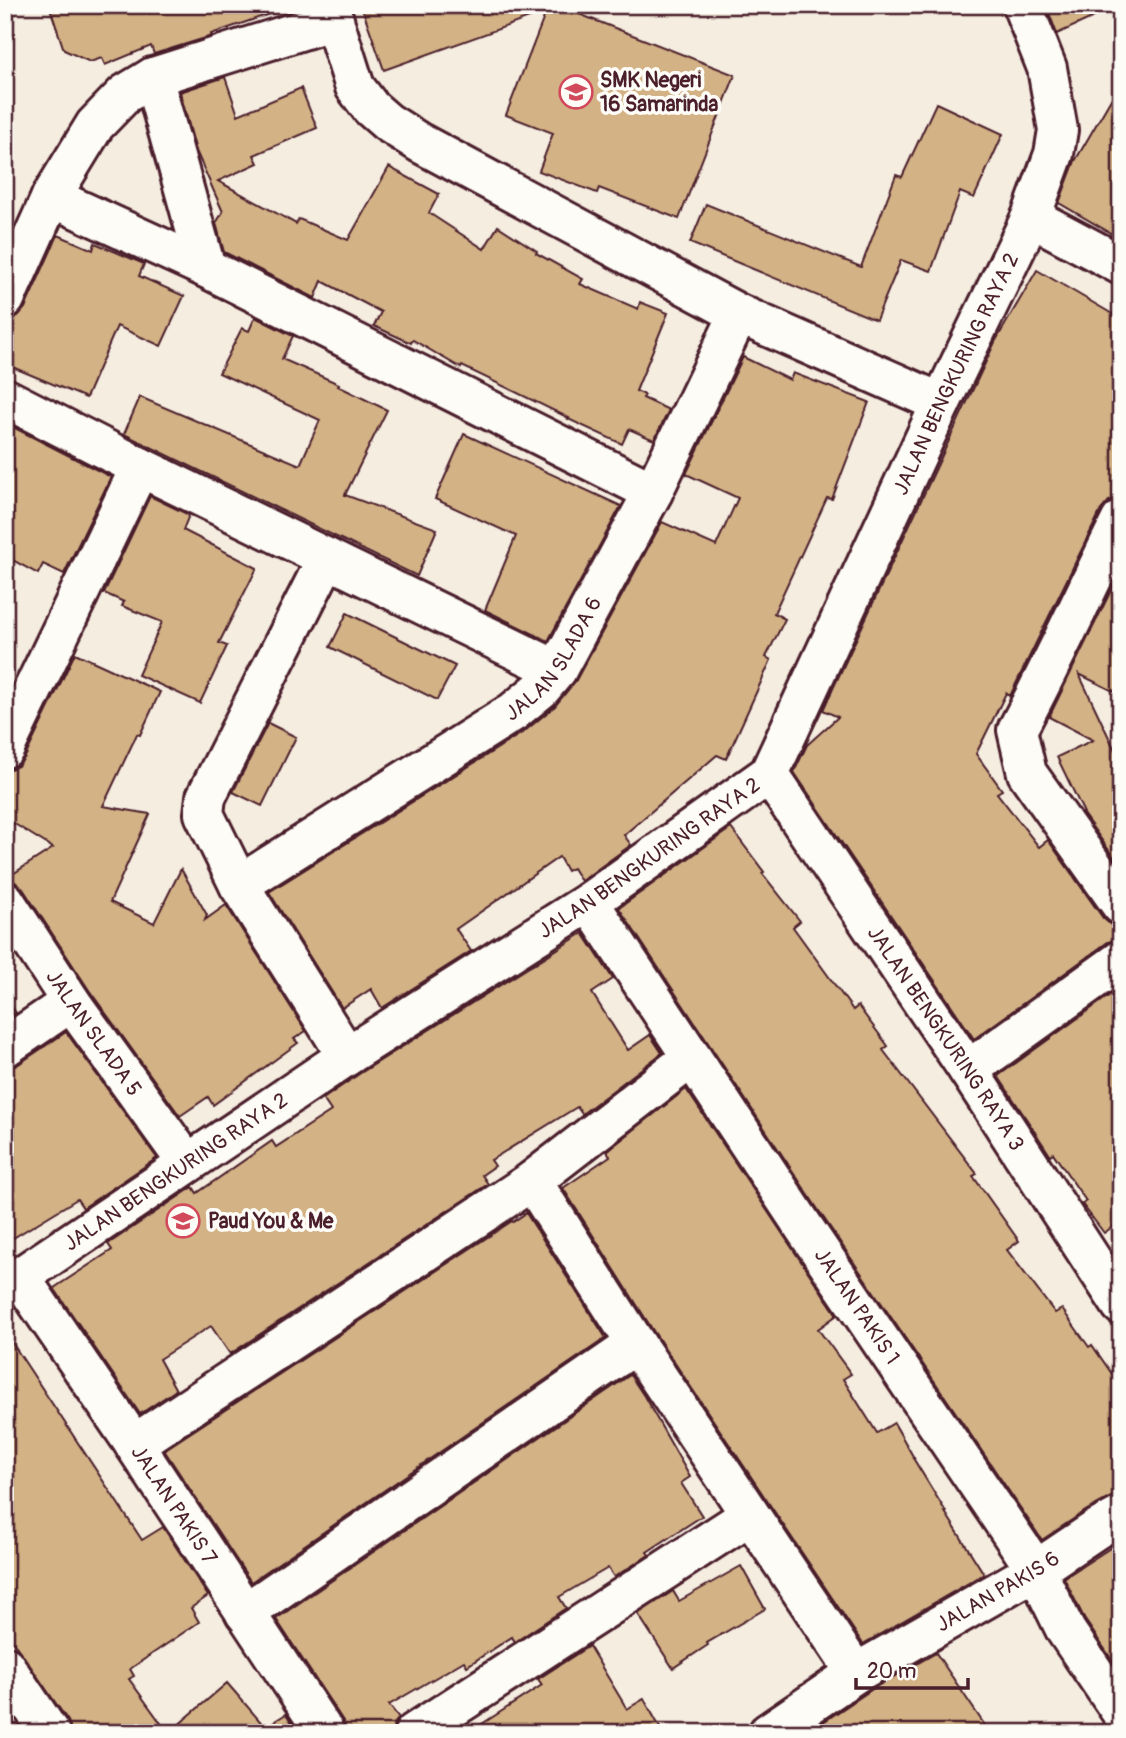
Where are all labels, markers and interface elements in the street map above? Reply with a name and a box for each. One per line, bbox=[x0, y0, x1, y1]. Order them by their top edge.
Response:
place label: SMK Negeri 16 Samarinda bbox=[600, 67, 719, 118]
school or university icon: SMK Negeri 16 Samarinda bbox=[557, 73, 595, 111]
street label: JALAN BENGKURING RAYA 2 bbox=[887, 249, 1025, 499]
street label: JALAN SLADA 6 bbox=[500, 592, 608, 727]
street label: JALAN BENGKURING RAYA 2 bbox=[533, 771, 765, 944]
street label: JALAN BENGKURING RAYA 3 bbox=[861, 921, 1030, 1156]
street label: JALAN SLADA 5 bbox=[40, 965, 148, 1101]
street label: JALAN BENGKURING RAYA 2 bbox=[58, 1086, 293, 1257]
school or university icon: Paud You & Me bbox=[164, 1202, 202, 1240]
place label: Paud You & Me bbox=[208, 1208, 334, 1235]
street label: JALAN PAKIS 1 bbox=[808, 1243, 906, 1369]
street label: JALAN PAKIS 7 bbox=[125, 1440, 223, 1570]
street label: JALAN PAKIS 6 bbox=[931, 1545, 1065, 1638]
scale bar bbox=[856, 1647, 968, 1691]
text: 20 m bbox=[867, 1658, 916, 1685]

